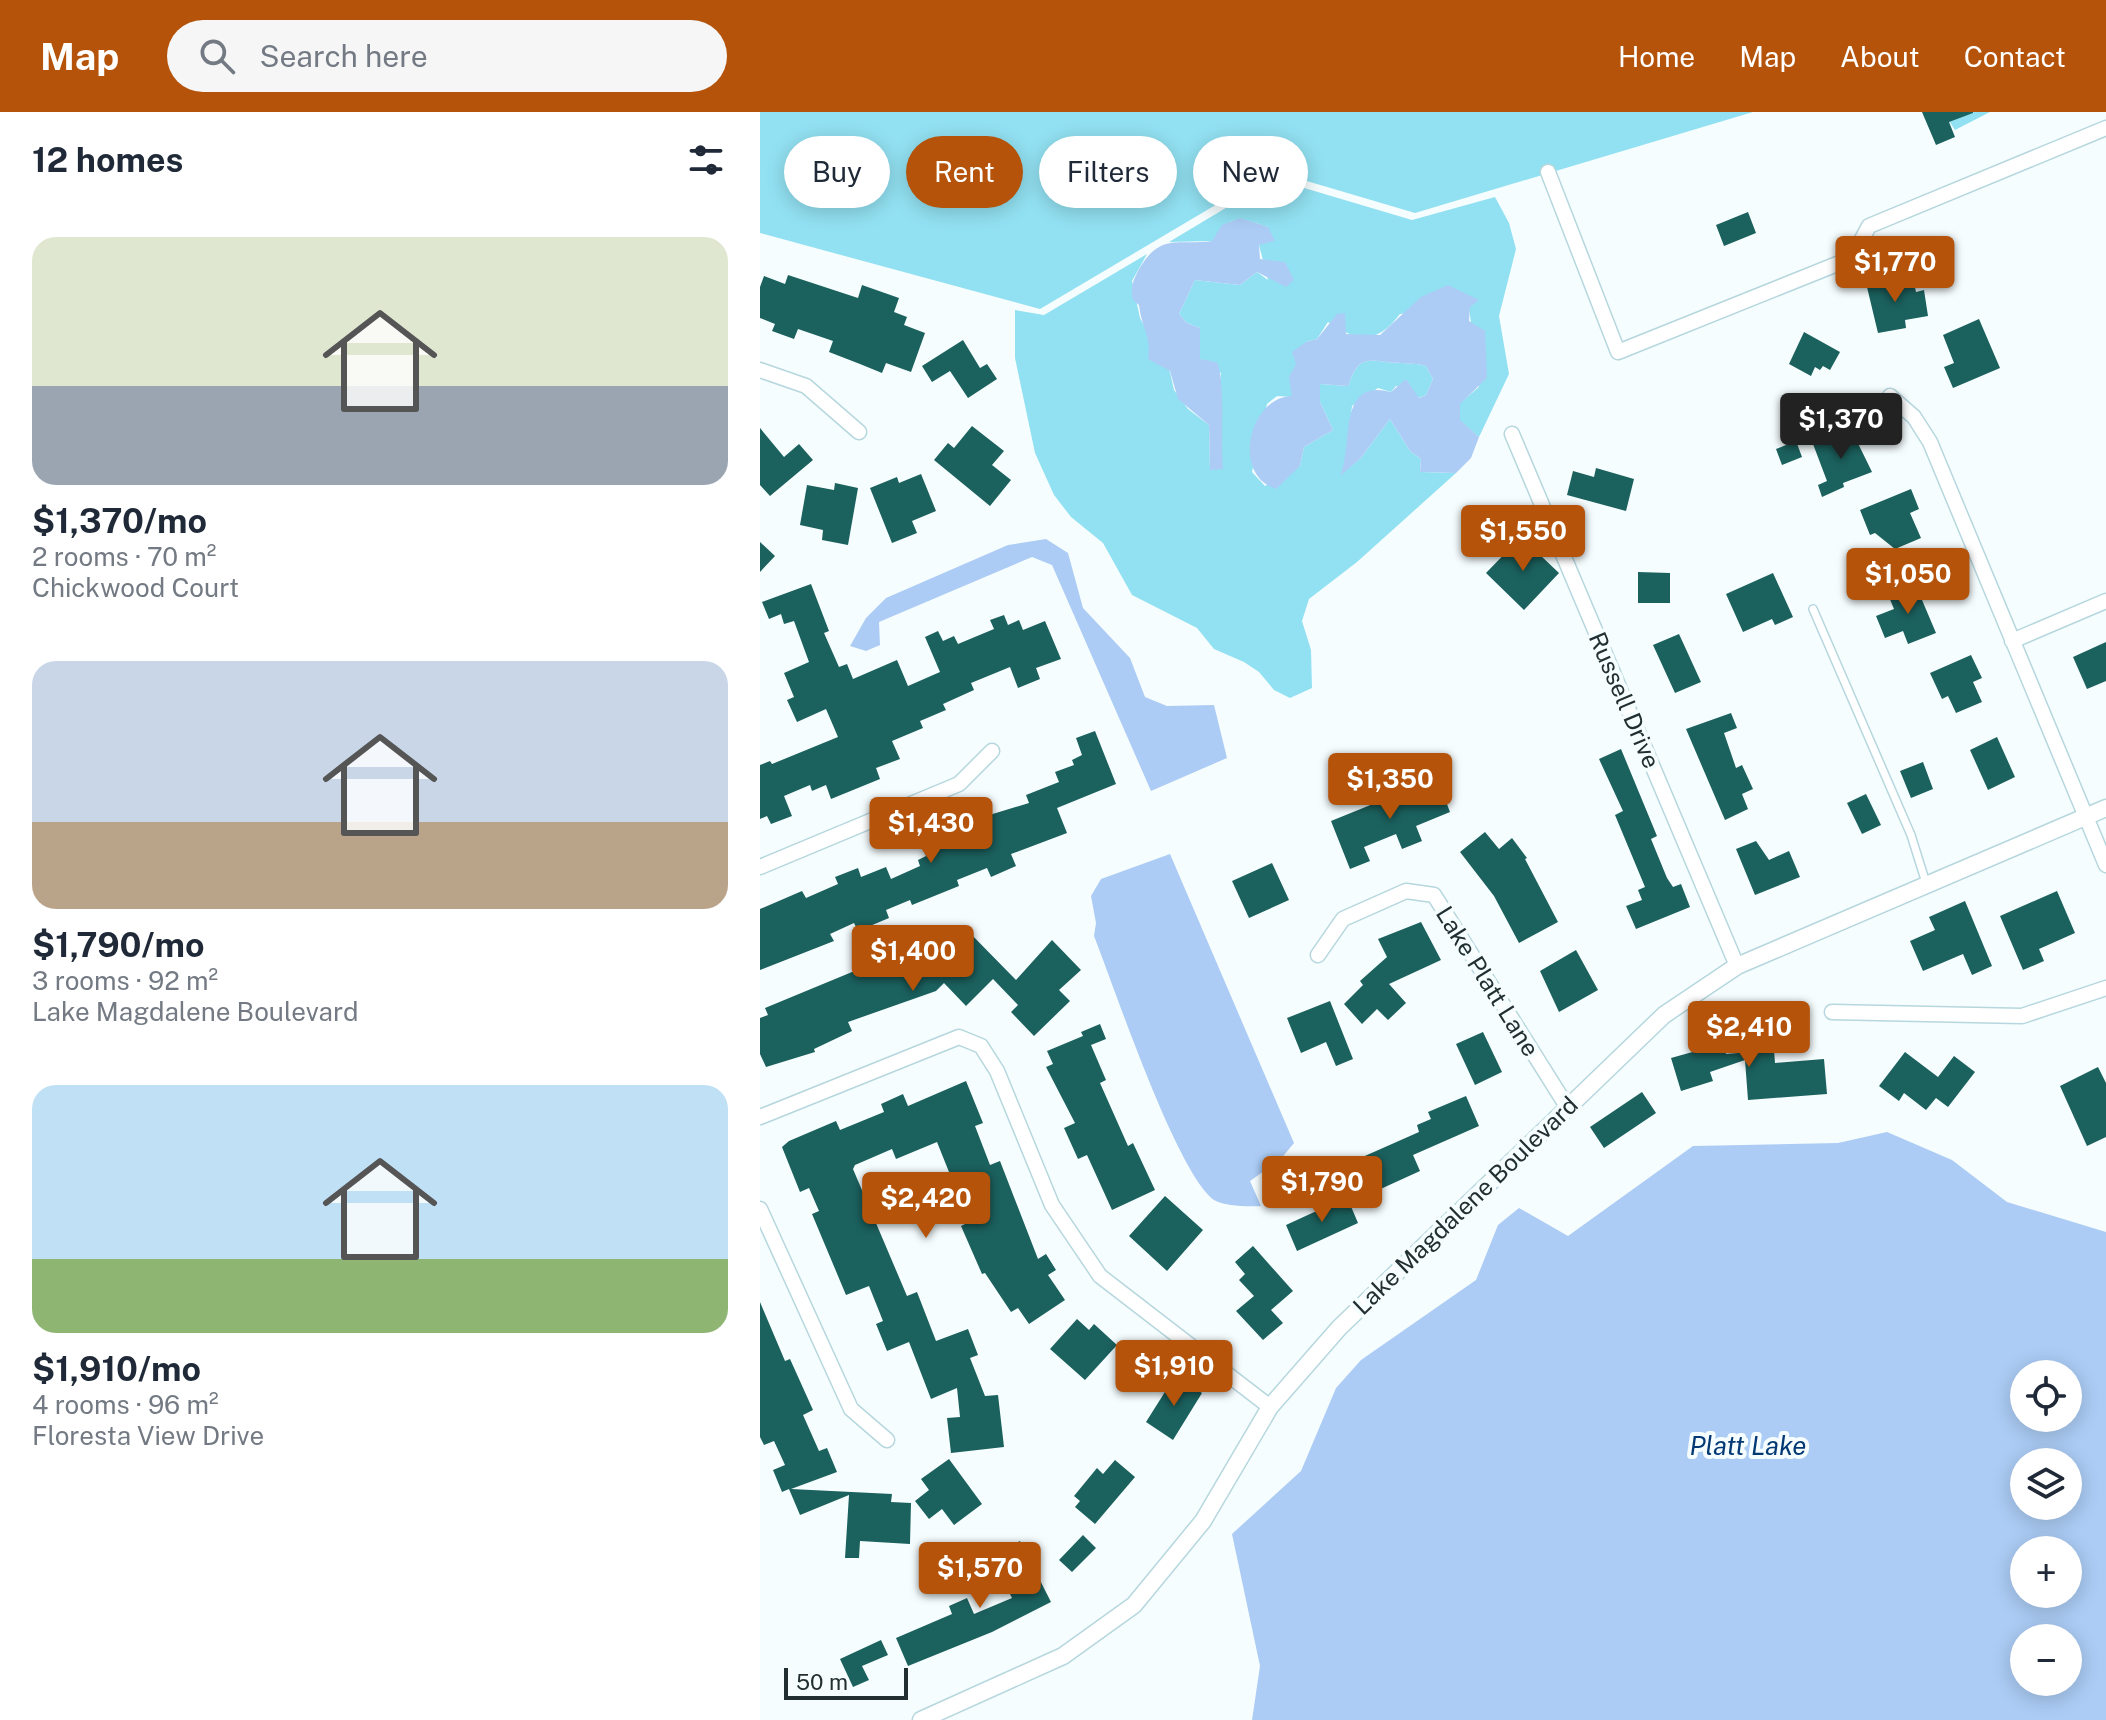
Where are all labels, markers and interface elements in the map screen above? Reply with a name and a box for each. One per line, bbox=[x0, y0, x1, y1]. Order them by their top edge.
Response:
search box bbox=[167, 20, 727, 92]
text: Map bbox=[40, 34, 119, 79]
icon: search bbox=[195, 34, 239, 78]
text: Search here bbox=[259, 38, 428, 74]
text: Home bbox=[1618, 40, 1695, 73]
text: Map bbox=[1739, 40, 1796, 73]
text: About bbox=[1840, 40, 1920, 73]
text: Contact bbox=[1964, 40, 2066, 73]
chip: Buy bbox=[784, 136, 890, 208]
chip: Rent bbox=[906, 136, 1023, 208]
chip: Filters bbox=[1039, 136, 1177, 208]
chip: New bbox=[1193, 136, 1308, 208]
icon: filters bbox=[684, 138, 728, 182]
text: 12 homes bbox=[32, 140, 183, 180]
pin: $1,770 bbox=[1830, 236, 1960, 304]
text: $1,770 bbox=[1853, 246, 1937, 277]
icon: home bbox=[308, 289, 452, 433]
pin: $1,370 bbox=[1776, 393, 1906, 461]
text: $1,370 bbox=[1798, 403, 1884, 434]
text: $1,370/mo bbox=[32, 501, 207, 541]
pin: $1,550 bbox=[1458, 505, 1588, 573]
text: $1,550 bbox=[1479, 515, 1567, 546]
text: 2 rooms · 70 m² bbox=[32, 541, 216, 572]
pin: $1,050 bbox=[1843, 548, 1973, 616]
text: $1,050 bbox=[1864, 558, 1952, 589]
text: Chickwood Court bbox=[32, 572, 239, 603]
street label: Russell Drive bbox=[1584, 628, 1666, 772]
icon: home bbox=[308, 713, 452, 857]
pin: $1,350 bbox=[1325, 753, 1455, 821]
text: $1,350 bbox=[1346, 763, 1434, 794]
pin: $1,430 bbox=[866, 797, 996, 865]
text: $1,430 bbox=[888, 807, 974, 838]
street label: Lake Platt Lane bbox=[1431, 901, 1545, 1061]
text: $1,790/mo bbox=[32, 925, 204, 965]
pin: $1,400 bbox=[848, 925, 978, 993]
text: $1,400 bbox=[870, 935, 956, 966]
text: 3 rooms · 92 m² bbox=[32, 965, 218, 996]
text: Lake Magdalene Boulevard bbox=[32, 996, 358, 1027]
pin: $2,410 bbox=[1684, 1001, 1814, 1069]
text: $2,410 bbox=[1706, 1011, 1792, 1042]
street label: Lake Magdalene Boulevard bbox=[1347, 1090, 1583, 1320]
icon: home bbox=[308, 1137, 452, 1281]
pin: $1,790 bbox=[1257, 1156, 1387, 1224]
text: $1,790 bbox=[1280, 1166, 1364, 1197]
pin: $2,420 bbox=[861, 1172, 991, 1240]
text: $2,420 bbox=[880, 1182, 972, 1213]
pin: $1,910 bbox=[1109, 1340, 1239, 1408]
text: $1,910/mo bbox=[32, 1349, 201, 1389]
text: $1,910 bbox=[1133, 1350, 1215, 1381]
map controls bbox=[2010, 1360, 2082, 1696]
button: locate bbox=[2010, 1360, 2082, 1432]
text: 4 rooms · 96 m² bbox=[32, 1389, 218, 1420]
text: Floresta View Drive bbox=[32, 1420, 264, 1451]
water label: Platt Lake bbox=[1690, 1430, 1806, 1461]
button: layers bbox=[2010, 1448, 2082, 1520]
button: + bbox=[2010, 1536, 2082, 1608]
pin: $1,570 bbox=[915, 1542, 1045, 1610]
text: $1,570 bbox=[937, 1552, 1023, 1583]
button: − bbox=[2010, 1624, 2082, 1696]
scale bar bbox=[784, 1664, 908, 1700]
text: 50 m bbox=[796, 1669, 848, 1695]

